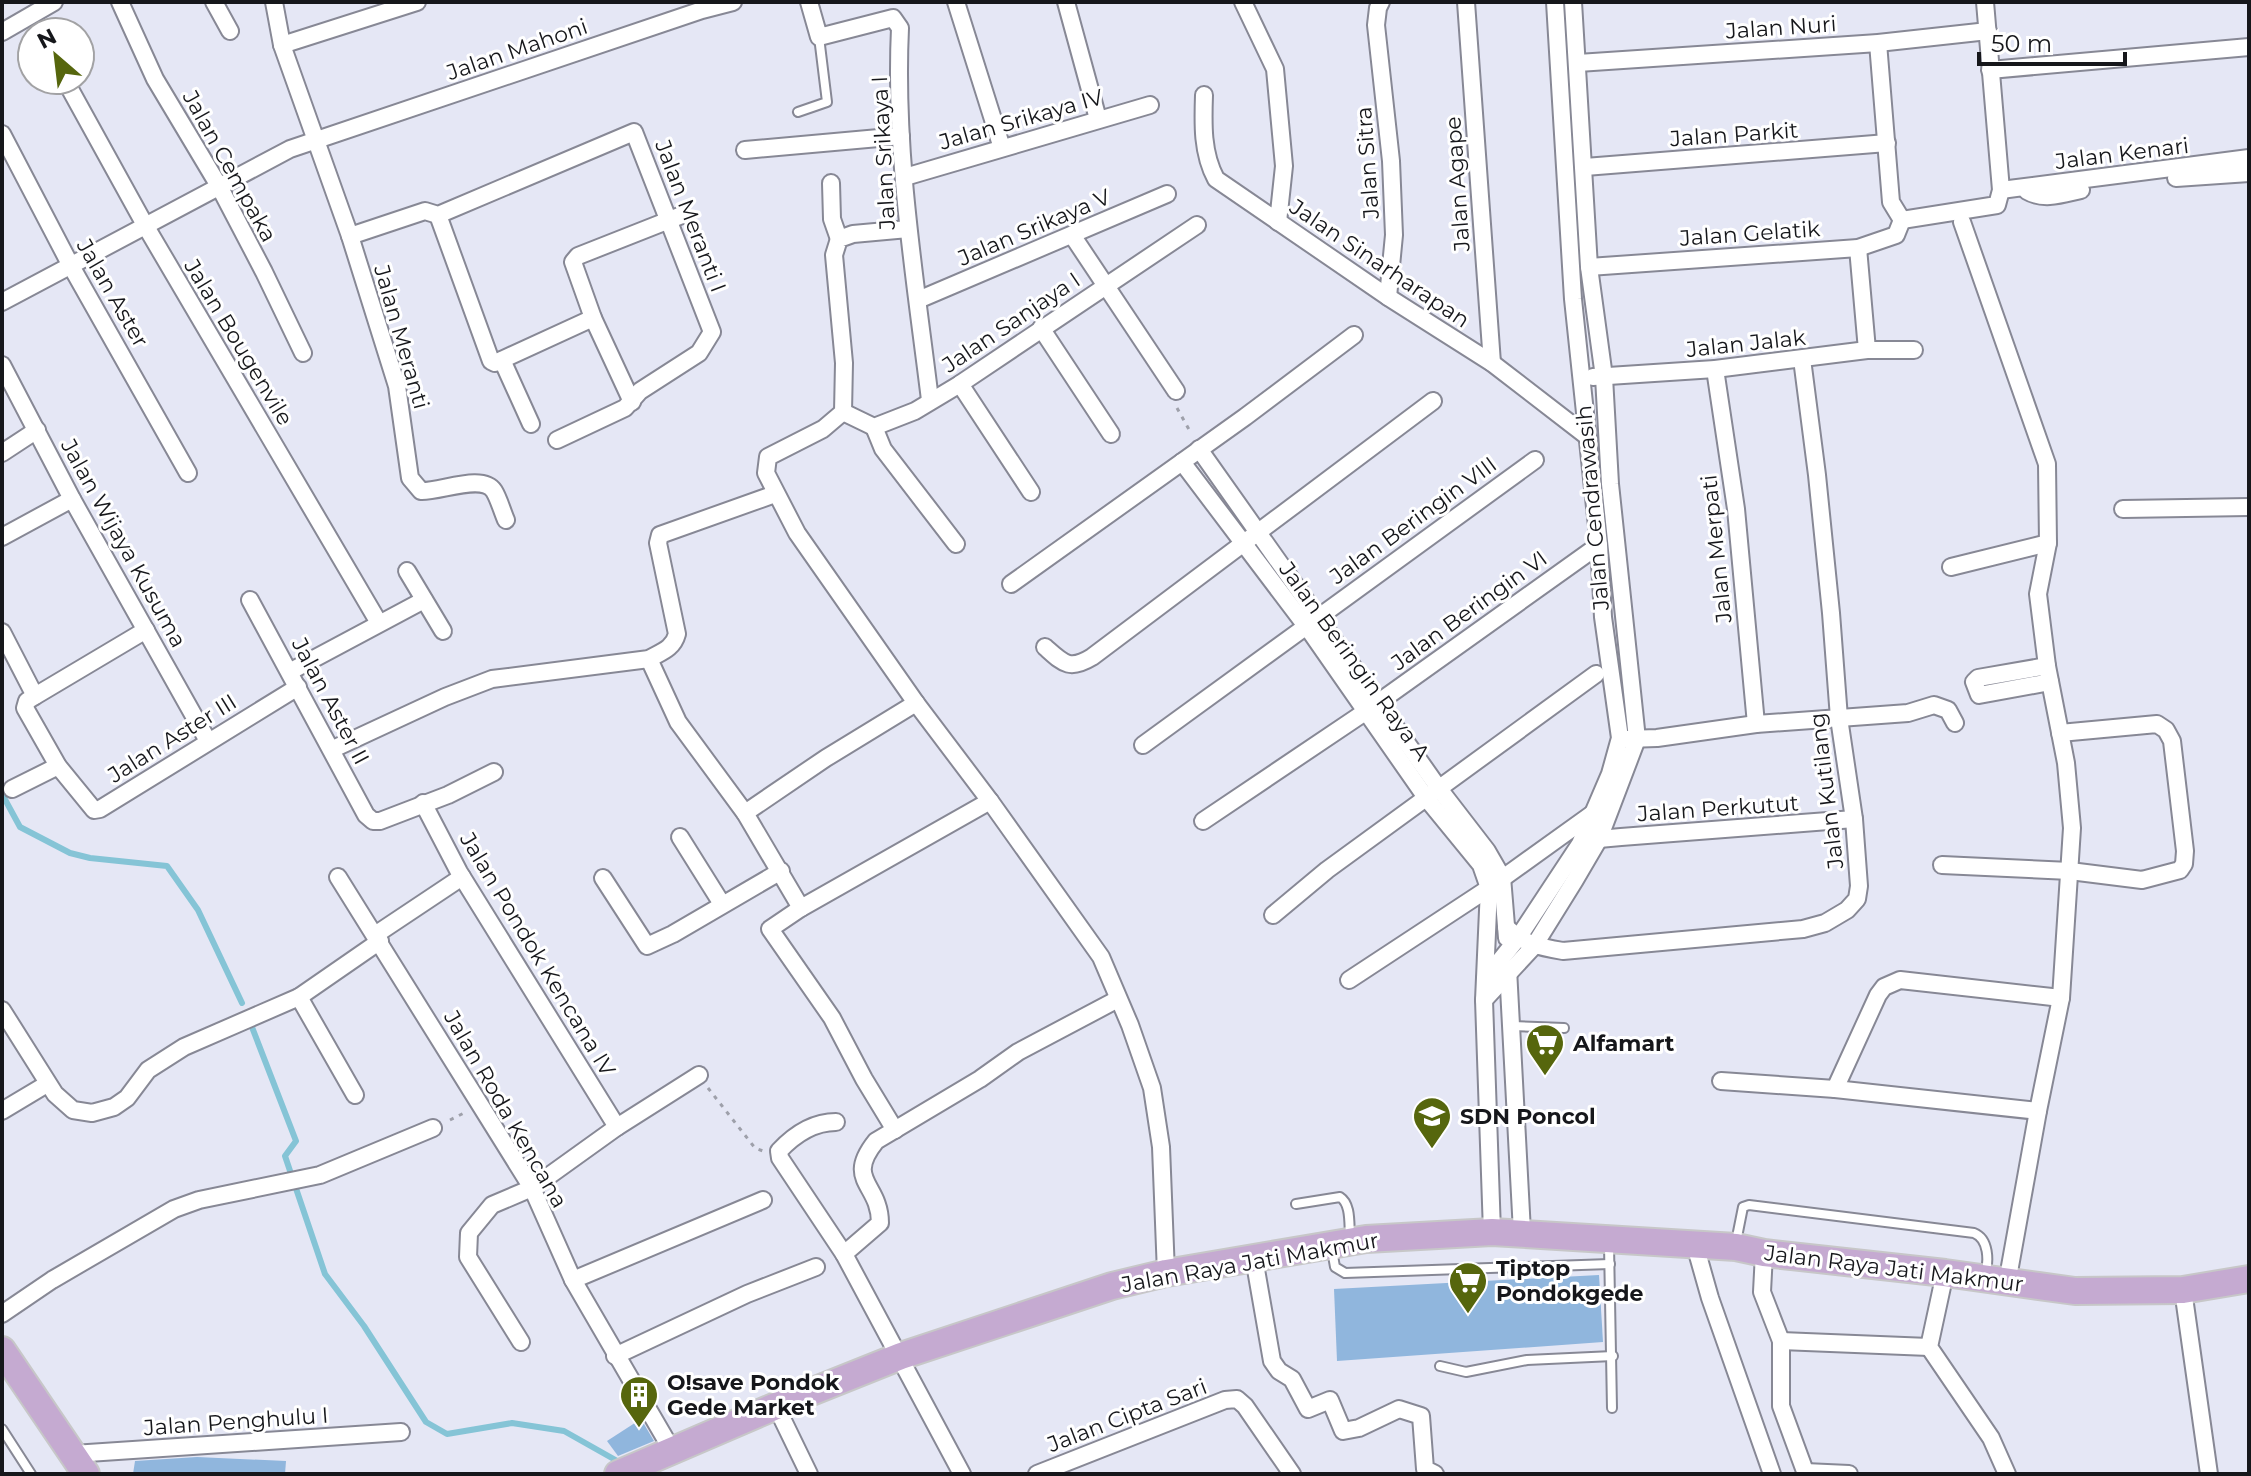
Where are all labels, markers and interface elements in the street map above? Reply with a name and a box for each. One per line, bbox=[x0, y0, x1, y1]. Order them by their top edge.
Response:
street label: Jalan Nuri bbox=[1724, 10, 1837, 45]
street label: Jalan Mahoni bbox=[442, 13, 591, 86]
north arrow bbox=[16, 16, 96, 96]
scale bar bbox=[1979, 16, 2125, 66]
text: N bbox=[33, 23, 61, 55]
text: 50 m bbox=[1991, 29, 2052, 58]
street label: Jalan Srikaya I bbox=[866, 75, 901, 232]
street label: Jalan Srikaya IV bbox=[935, 83, 1107, 156]
street label: Jalan Cempaka bbox=[176, 85, 282, 247]
street label: Jalan Sitra bbox=[1350, 106, 1385, 221]
street label: Jalan Agape bbox=[1439, 115, 1476, 253]
street label: Jalan Parkit bbox=[1668, 117, 1799, 153]
street label: Jalan Kenari bbox=[2053, 132, 2190, 175]
street label: Jalan Meranti I bbox=[649, 135, 732, 296]
street label: Jalan Srikaya V bbox=[953, 183, 1115, 272]
street label: Jalan Sinarharapan bbox=[1284, 193, 1475, 334]
street label: Jalan Gelatik bbox=[1678, 215, 1822, 252]
street label: Jalan Aster bbox=[70, 233, 154, 352]
street label: Jalan Bougenvile bbox=[178, 254, 299, 430]
street label: Jalan Meranti bbox=[368, 261, 435, 412]
street label: Jalan Sanjaya I bbox=[936, 266, 1085, 379]
street label: Jalan Jalak bbox=[1684, 324, 1808, 363]
street label: Jalan Cendrawasih bbox=[1570, 404, 1615, 613]
street label: Jalan Wijaya Kusuma bbox=[55, 433, 192, 652]
street label: Jalan Beringin VIII bbox=[1324, 451, 1502, 591]
street label: Jalan Merpati bbox=[1695, 473, 1738, 626]
street label: Jalan Beringin VI bbox=[1385, 545, 1553, 677]
street label: Jalan Beringin Raya A bbox=[1273, 556, 1436, 766]
street label: Jalan Aster II bbox=[285, 632, 375, 769]
street label: Jalan Aster III bbox=[102, 688, 241, 789]
street label: Jalan Kutilang bbox=[1804, 711, 1850, 872]
street label: Jalan Perkutut bbox=[1636, 789, 1800, 828]
street label: Jalan Pondok Kencana IV bbox=[454, 827, 621, 1081]
street label: Jalan Roda Kencana bbox=[438, 1005, 573, 1213]
supermarket icon: Alfamart bbox=[1524, 1022, 1566, 1077]
place label: Alfamart bbox=[1572, 1030, 1675, 1057]
school or university icon: SDN Poncol bbox=[1411, 1095, 1453, 1150]
place label: SDN Poncol bbox=[1460, 1103, 1596, 1130]
street label: Jalan Raya Jati Makmur bbox=[1118, 1227, 1381, 1299]
street label: Jalan Raya Jati Makmur bbox=[1762, 1239, 2025, 1298]
place label: Tiptop Pondokgede bbox=[1496, 1255, 1644, 1307]
supermarket icon: Tiptop Pondokgede bbox=[1447, 1260, 1489, 1315]
place label: O!save Pondok Gede Market bbox=[667, 1369, 840, 1421]
street label: Jalan Cipta Sari bbox=[1043, 1373, 1211, 1459]
building icon: O!save Pondok Gede Market bbox=[618, 1374, 660, 1429]
street label: Jalan Penghulu I bbox=[142, 1402, 329, 1441]

